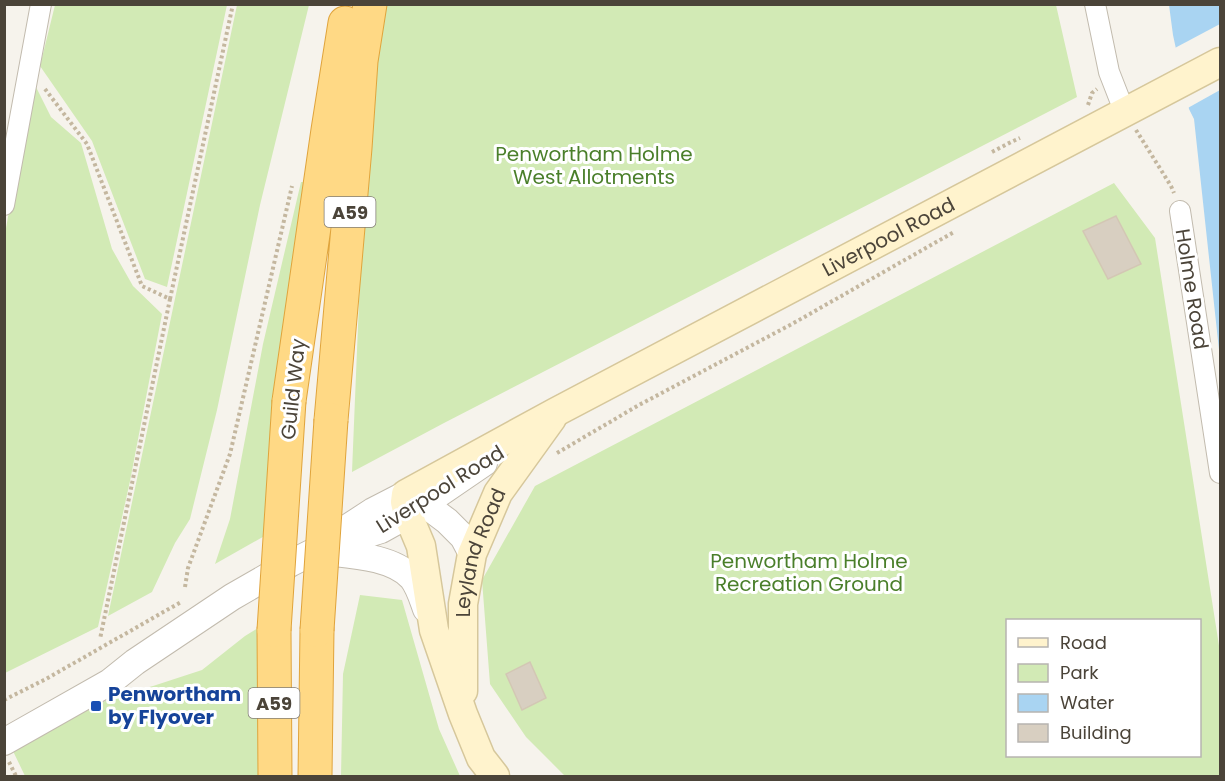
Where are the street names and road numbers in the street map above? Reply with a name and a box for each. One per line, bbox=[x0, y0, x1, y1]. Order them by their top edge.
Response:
street label: Liverpool Road bbox=[817, 190, 960, 283]
road number: A59 bbox=[324, 197, 376, 227]
street label: Holme Road bbox=[1169, 227, 1215, 351]
street label: Guild Way bbox=[274, 337, 312, 441]
street label: Liverpool Road bbox=[371, 438, 509, 540]
street label: Leyland Road bbox=[448, 484, 513, 617]
road number: A59 bbox=[248, 688, 300, 718]

